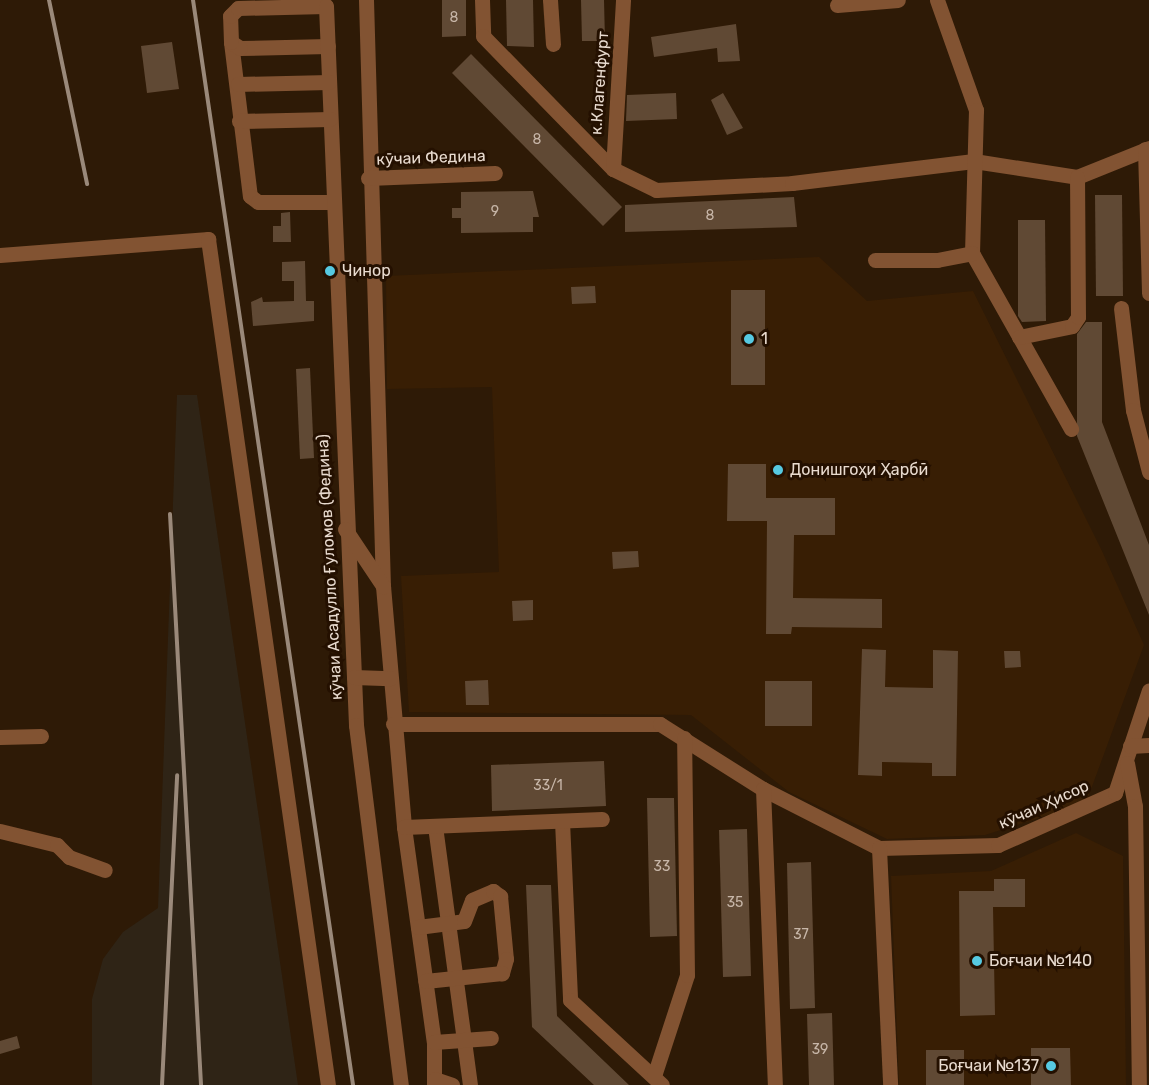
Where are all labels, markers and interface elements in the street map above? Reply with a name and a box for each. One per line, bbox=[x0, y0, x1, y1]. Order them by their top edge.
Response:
house number: 8 bbox=[450, 10, 458, 26]
street label: к.Клагенфурт bbox=[587, 31, 613, 135]
house number: 8 bbox=[533, 132, 541, 148]
street label: кӯчаи Федина bbox=[376, 147, 486, 169]
house number: 9 bbox=[491, 204, 499, 220]
house number: 8 bbox=[706, 208, 714, 224]
place label: Чинор bbox=[342, 261, 391, 281]
marker: Чинор bbox=[323, 264, 337, 278]
place label: 1 bbox=[761, 329, 768, 349]
marker: 1 bbox=[742, 332, 756, 346]
street label: кӯчаи Асадулло Ғуломов (Федина) bbox=[313, 434, 347, 700]
place label: Донишгоҳи Ҳарбӣ bbox=[790, 460, 928, 480]
marker: Донишгоҳи Ҳарбӣ bbox=[771, 463, 785, 477]
street label: кӯчаи Ҳисор bbox=[996, 777, 1092, 833]
house number: 33/1 bbox=[533, 778, 563, 794]
house number: 33 bbox=[654, 859, 670, 875]
house number: 35 bbox=[727, 895, 743, 911]
house number: 37 bbox=[793, 927, 809, 943]
place label: Боғчаи №140 bbox=[989, 951, 1092, 971]
marker: Боғчаи №140 bbox=[970, 954, 984, 968]
house number: 39 bbox=[812, 1042, 828, 1058]
place label: Боғчаи №137 bbox=[938, 1056, 1039, 1076]
marker: Боғчаи №137 bbox=[1044, 1059, 1058, 1073]

